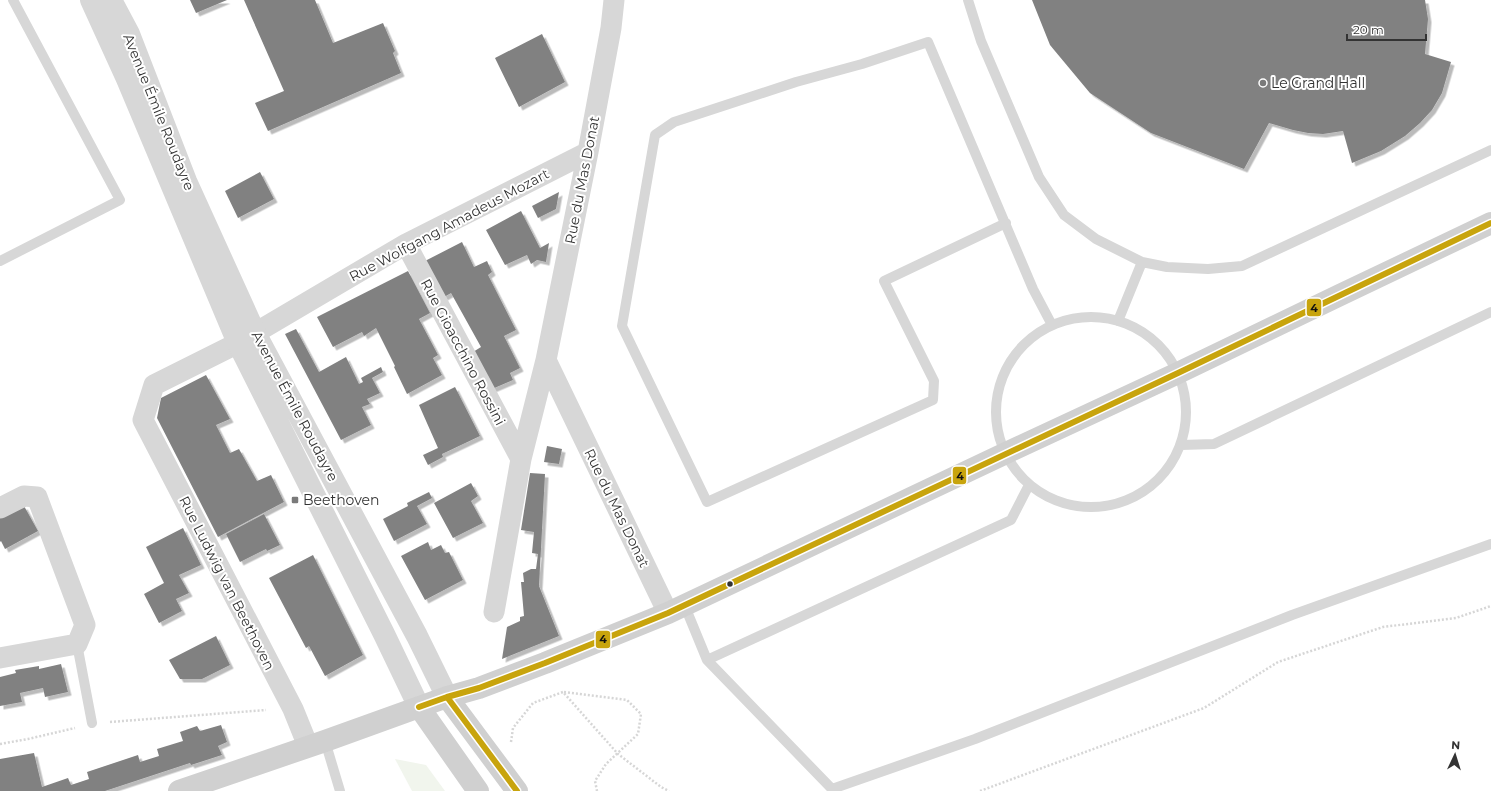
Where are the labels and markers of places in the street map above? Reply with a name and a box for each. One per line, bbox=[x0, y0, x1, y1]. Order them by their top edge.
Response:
place label: Le Grand Hall bbox=[1271, 74, 1365, 92]
marker: Le Grand Hall bbox=[1258, 78, 1268, 88]
place label: Beethoven bbox=[303, 491, 379, 509]
marker: Beethoven bbox=[290, 495, 300, 505]
unlabelled marker bbox=[725, 579, 735, 589]

